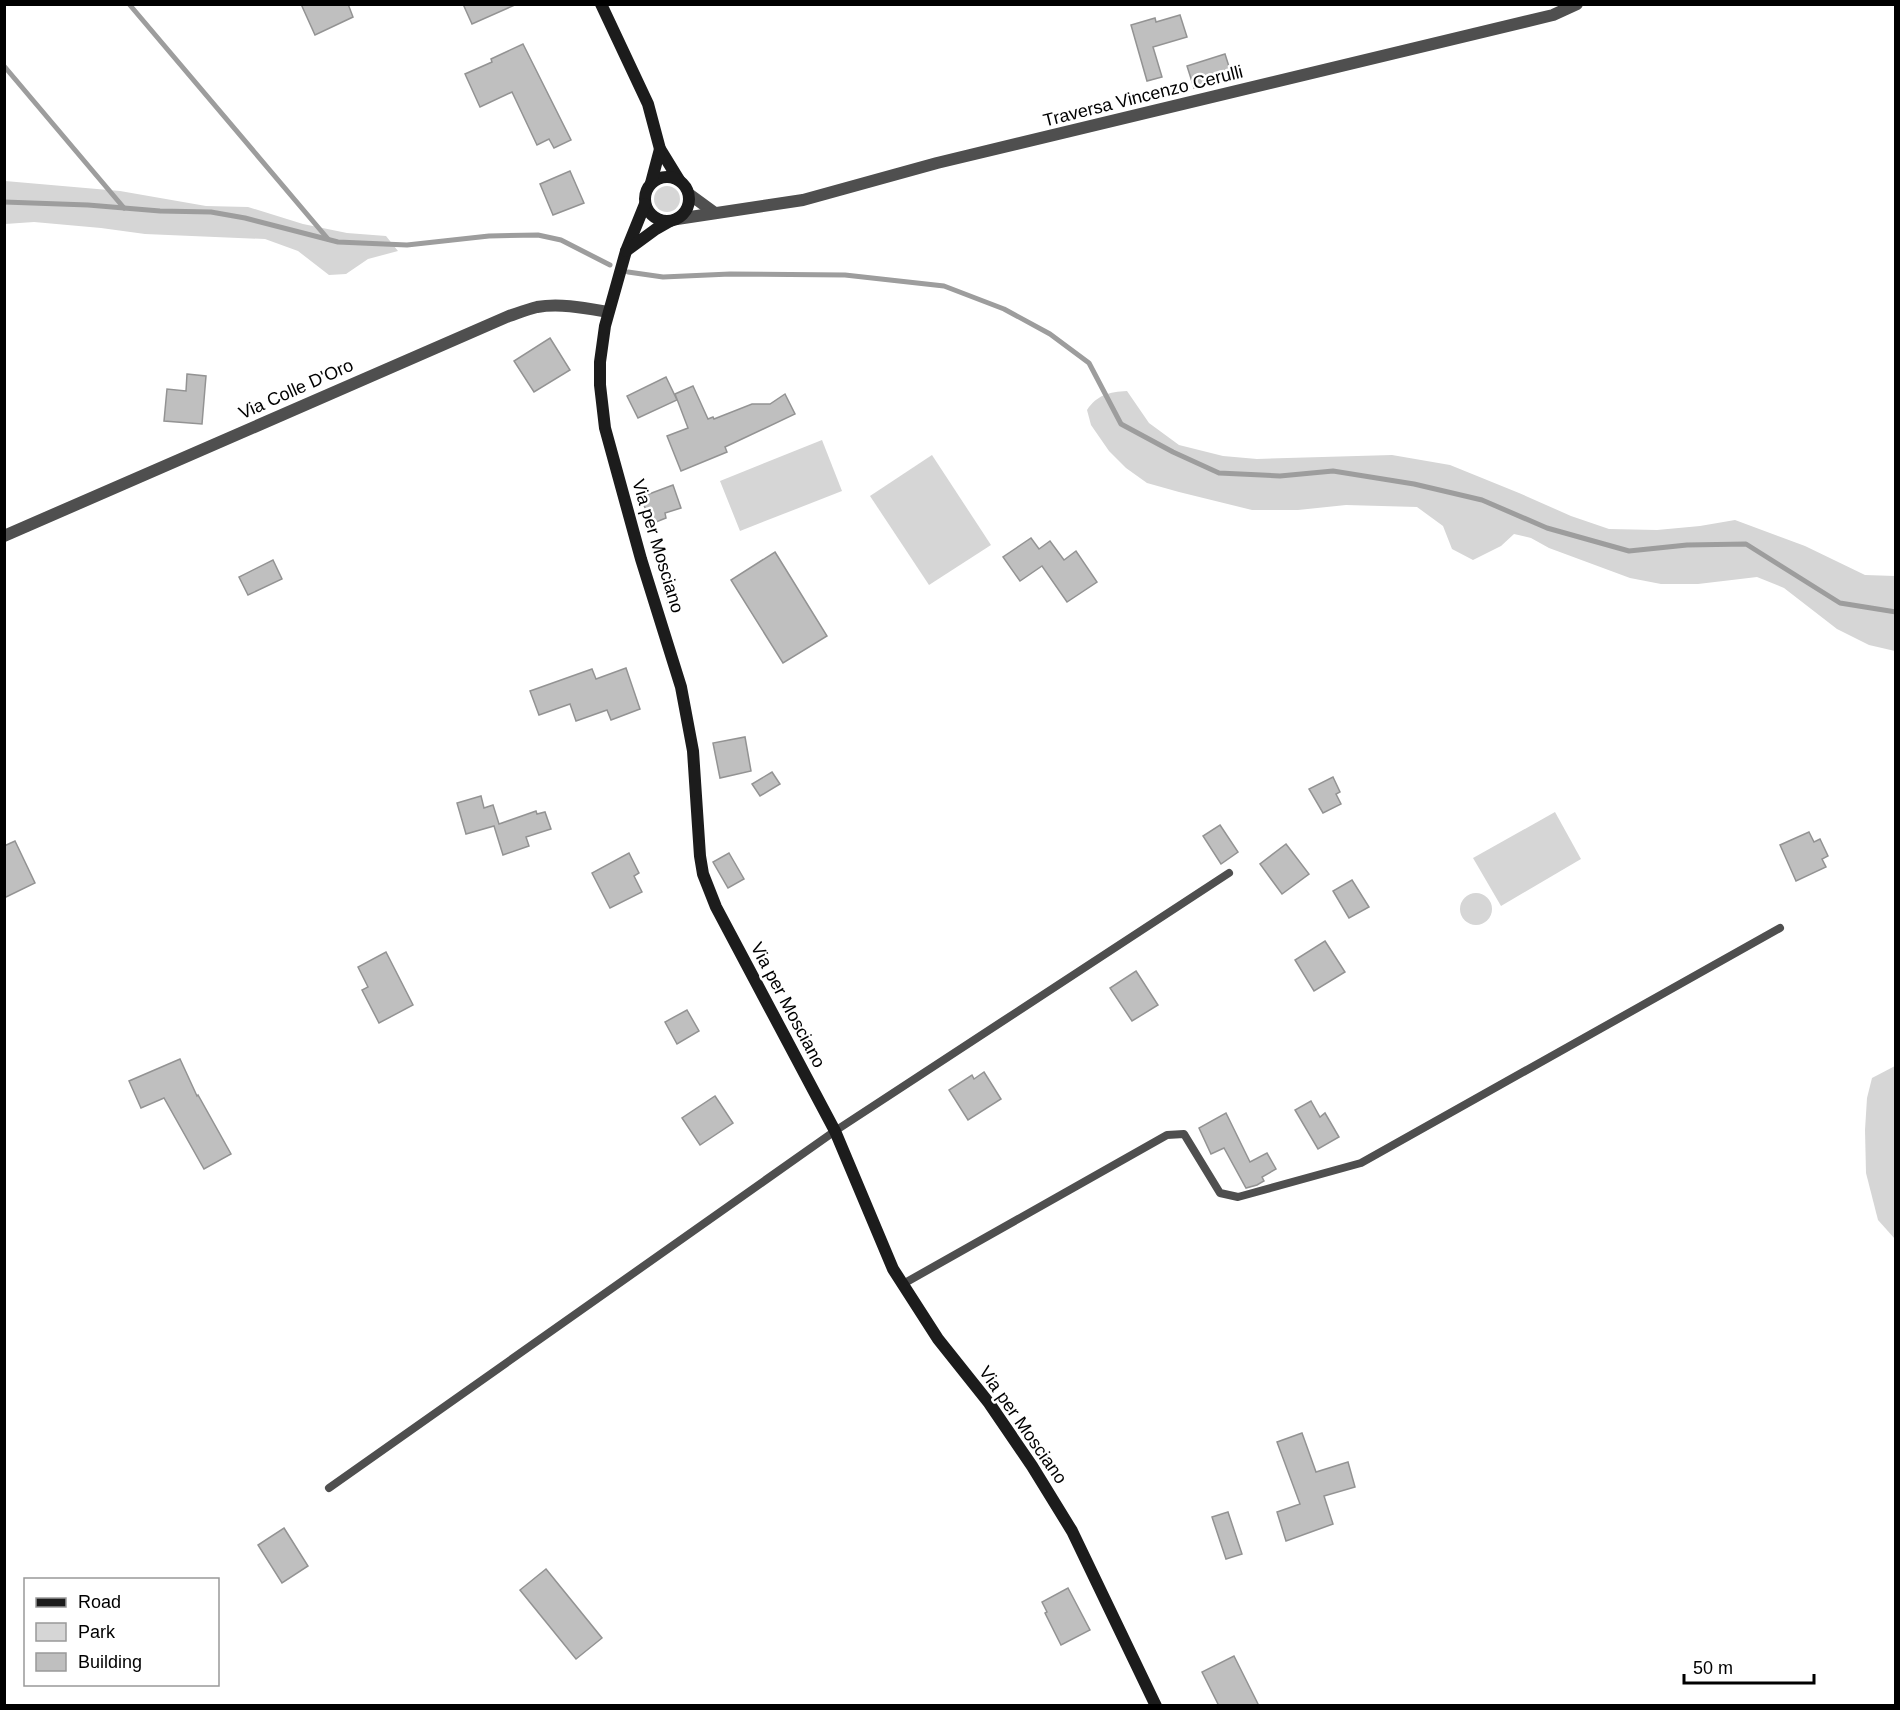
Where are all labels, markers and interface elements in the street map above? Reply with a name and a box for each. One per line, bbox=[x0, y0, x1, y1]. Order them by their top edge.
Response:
street label: Traversa Vincenzo Cerulli bbox=[1041, 61, 1245, 131]
street label: Via Colle D'Oro bbox=[236, 355, 356, 423]
street label: Via per Mosciano bbox=[628, 477, 688, 615]
street label: Via per Mosciano bbox=[747, 939, 829, 1071]
street label: Via per Mosciano bbox=[975, 1362, 1071, 1488]
legend bbox=[24, 1578, 219, 1686]
text: Road bbox=[78, 1592, 121, 1612]
text: Park bbox=[78, 1622, 116, 1642]
scale bar bbox=[1684, 1647, 1814, 1685]
text: Building bbox=[78, 1652, 142, 1672]
text: 50 m bbox=[1693, 1658, 1733, 1678]

